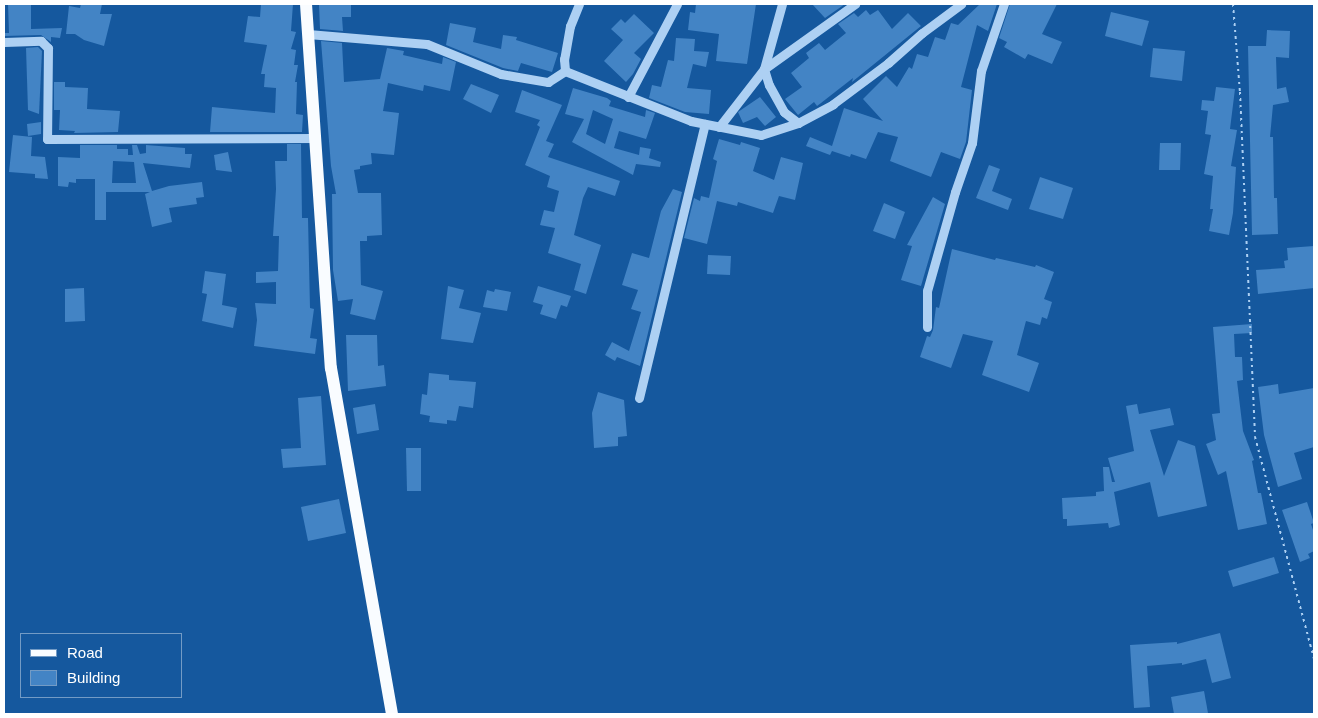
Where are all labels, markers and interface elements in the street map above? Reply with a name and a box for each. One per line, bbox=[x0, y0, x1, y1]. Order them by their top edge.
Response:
legend bbox=[20, 633, 182, 698]
text: Road bbox=[67, 644, 103, 661]
text: Building bbox=[67, 669, 120, 686]

